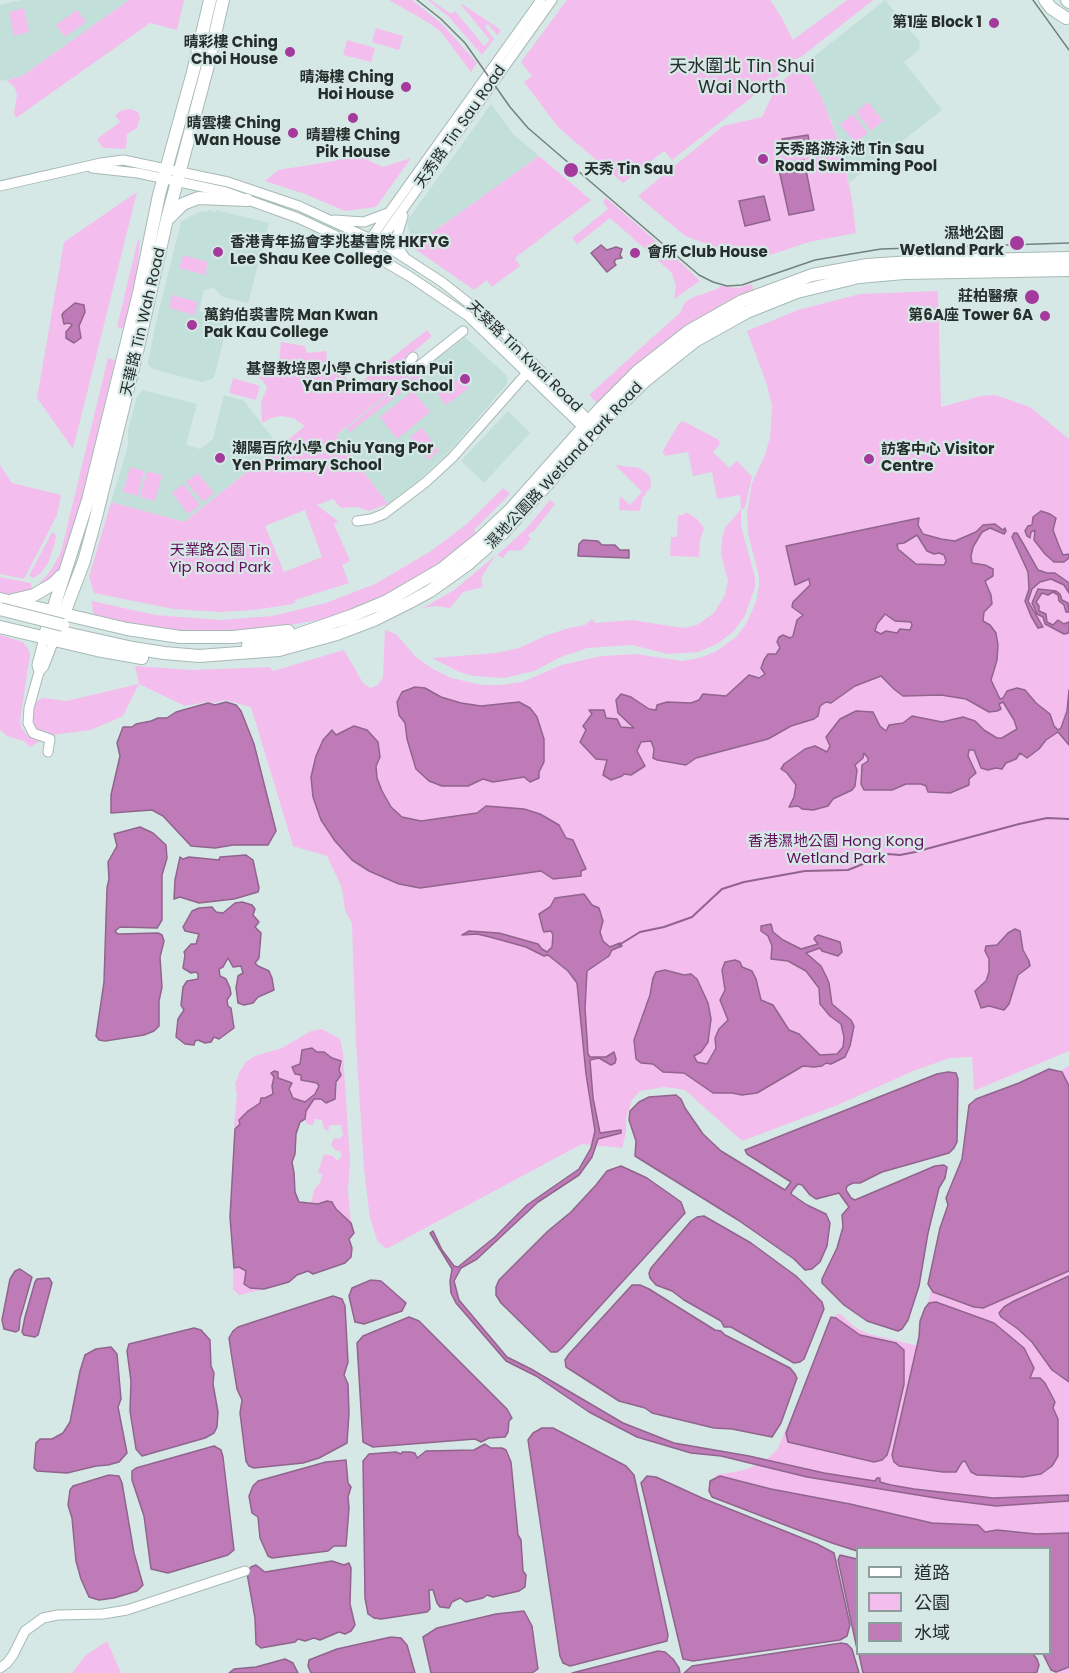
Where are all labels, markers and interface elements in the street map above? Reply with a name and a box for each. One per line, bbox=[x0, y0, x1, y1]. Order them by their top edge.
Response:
place label: 第1座 Block 1 bbox=[892, 14, 982, 32]
marker: 第1座 Block 1 bbox=[987, 16, 1001, 30]
place label: 晴彩樓 Ching Choi House bbox=[184, 34, 278, 69]
marker: 晴彩樓 Ching Choi House bbox=[283, 45, 297, 59]
district label: 天水圍北 Tin Shui Wai North bbox=[669, 56, 815, 98]
street label: 天秀路 Tin Sau Road bbox=[412, 62, 510, 192]
place label: 晴海樓 Ching Hoi House bbox=[300, 69, 394, 104]
marker: 晴海樓 Ching Hoi House bbox=[399, 80, 413, 94]
marker: 晴碧樓 Ching Pik House bbox=[346, 111, 360, 125]
place label: 晴雲樓 Ching Wan House bbox=[187, 115, 281, 150]
marker: 晴雲樓 Ching Wan House bbox=[286, 126, 300, 140]
place label: 晴碧樓 Ching Pik House bbox=[306, 127, 400, 162]
place label: 天秀路游泳池 Tin Sau Road Swimming Pool bbox=[775, 141, 937, 176]
marker: 天秀路游泳池 Tin Sau Road Swimming Pool bbox=[756, 152, 770, 166]
marker: 天秀 Tin Sau bbox=[562, 161, 580, 179]
place label: 天秀 Tin Sau bbox=[584, 161, 673, 179]
place label: 濕地公園 Wetland Park bbox=[900, 225, 1004, 260]
place label: 香港青年拹會李兆基書院 HKFYG Lee Shau Kee College bbox=[230, 234, 449, 269]
marker: 濕地公園 Wetland Park bbox=[1008, 234, 1026, 252]
place label: 會所 Club House bbox=[647, 244, 768, 262]
marker: 香港青年拹會李兆基書院 HKFYG Lee Shau Kee College bbox=[211, 245, 225, 259]
street label: 天華路 Tin Wah Road bbox=[118, 246, 170, 398]
marker: 會所 Club House bbox=[628, 246, 642, 260]
place label: 莊柏醫療 bbox=[958, 288, 1018, 306]
marker: 莊柏醫療 bbox=[1023, 288, 1041, 306]
street label: 天葵路 Tin Kwai Road bbox=[463, 298, 585, 416]
place label: 萬鈞伯裘書院 Man Kwan Pak Kau College bbox=[204, 307, 378, 342]
place label: 第6A座 Tower 6A bbox=[908, 307, 1033, 325]
marker: 第6A座 Tower 6A bbox=[1038, 309, 1052, 323]
marker: 萬鈞伯裘書院 Man Kwan Pak Kau College bbox=[185, 318, 199, 332]
place label: 基督教培恩小學 Christian Pui Yan Primary School bbox=[246, 361, 453, 396]
marker: 基督教培恩小學 Christian Pui Yan Primary School bbox=[458, 372, 472, 386]
street label: 濕地公園路 Wetland Park Road bbox=[483, 379, 647, 553]
place label: 潮陽百欣小學 Chiu Yang Por Yen Primary School bbox=[232, 440, 433, 475]
place label: 訪客中心 Visitor Centre bbox=[881, 441, 994, 476]
marker: 潮陽百欣小學 Chiu Yang Por Yen Primary School bbox=[213, 451, 227, 465]
marker: 訪客中心 Visitor Centre bbox=[862, 452, 876, 466]
park label: 天業路公園 Tin Yip Road Park bbox=[169, 542, 271, 577]
park label: 香港濕地公園 Hong Kong Wetland Park bbox=[748, 833, 924, 868]
legend bbox=[856, 1547, 1051, 1655]
text: 道路 bbox=[914, 1560, 950, 1585]
text: 公園 bbox=[914, 1590, 950, 1615]
text: 水域 bbox=[914, 1620, 950, 1645]

